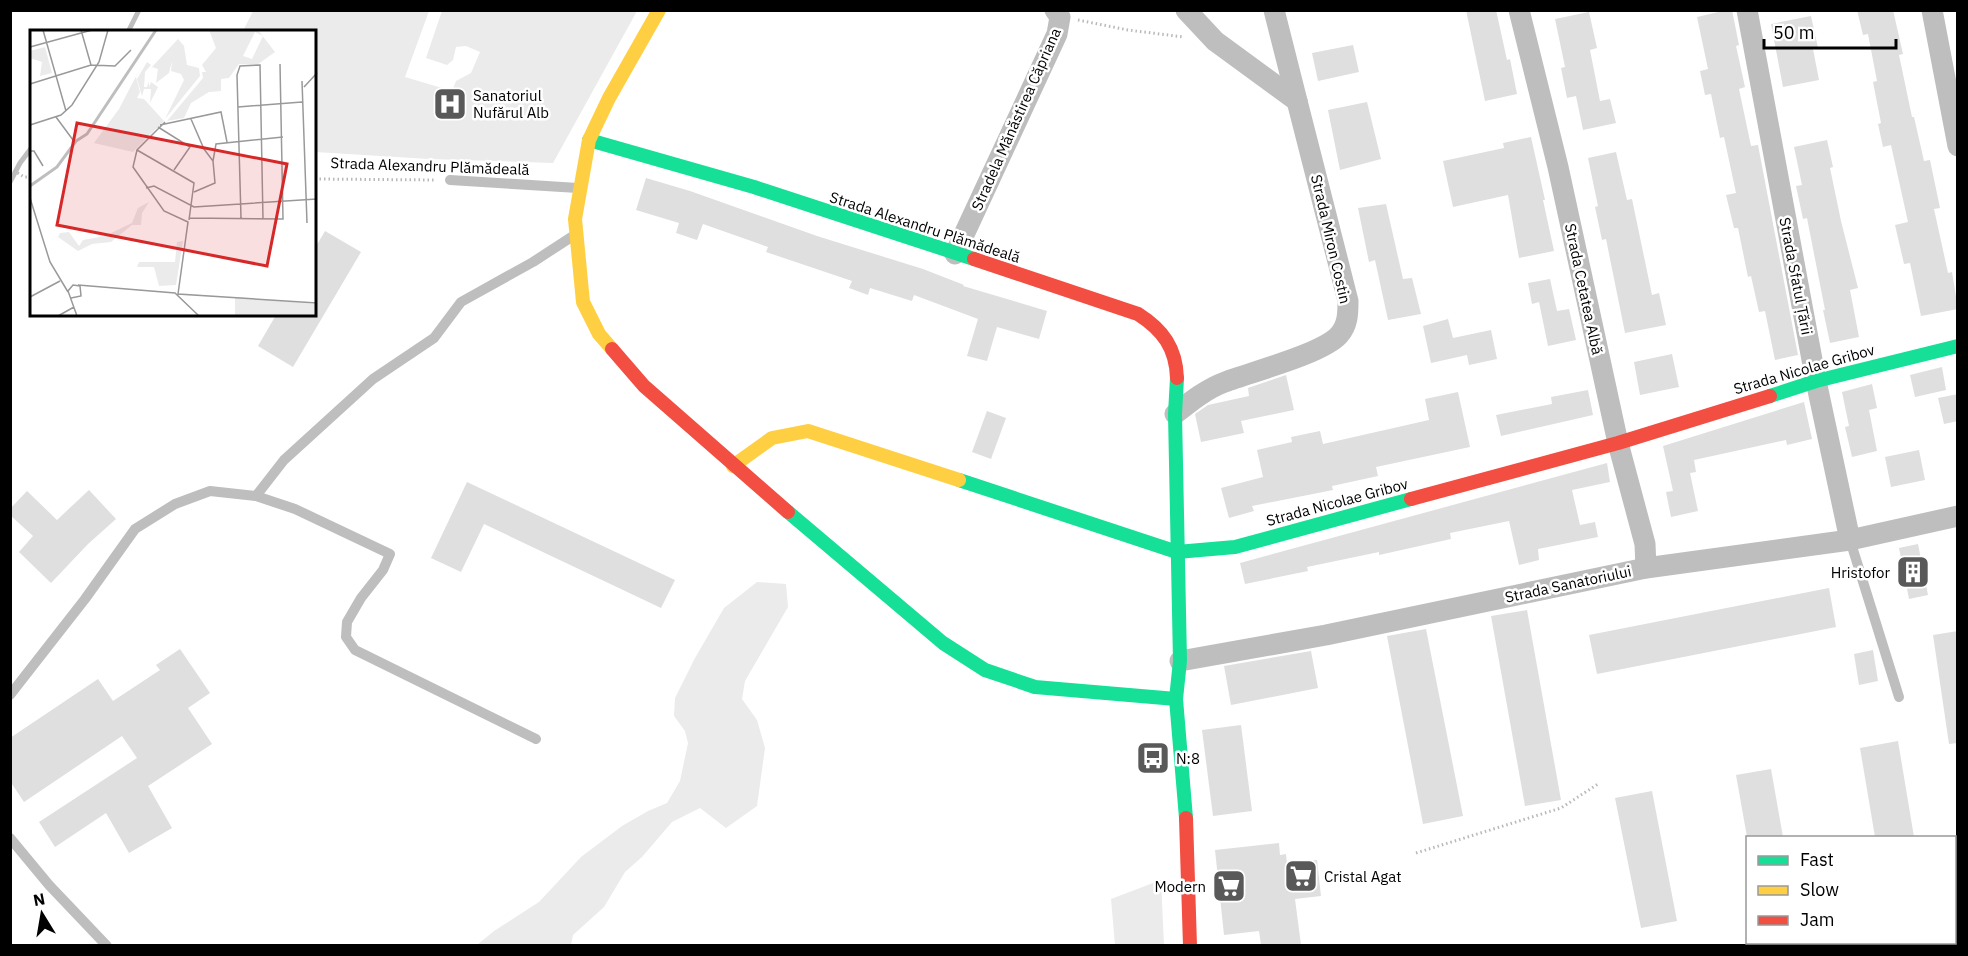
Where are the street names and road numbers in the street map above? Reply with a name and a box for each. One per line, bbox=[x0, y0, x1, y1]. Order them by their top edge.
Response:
street label: Stradela Mănăstirea Căpriana bbox=[967, 25, 1065, 213]
street label: Strada Alexandru Plămădeală bbox=[330, 153, 530, 179]
street label: Strada Miron Costin bbox=[1307, 173, 1355, 305]
street label: Strada Alexandru Plămădeală bbox=[827, 187, 1023, 267]
street label: Strada Sfatul Țării bbox=[1775, 216, 1817, 336]
street label: Strada Cetatea Albă bbox=[1561, 222, 1607, 356]
street label: Strada Nicolae Gribov bbox=[1731, 340, 1877, 398]
street label: Strada Nicolae Gribov bbox=[1264, 474, 1410, 530]
street label: Strada Sanatoriului bbox=[1503, 561, 1633, 607]

